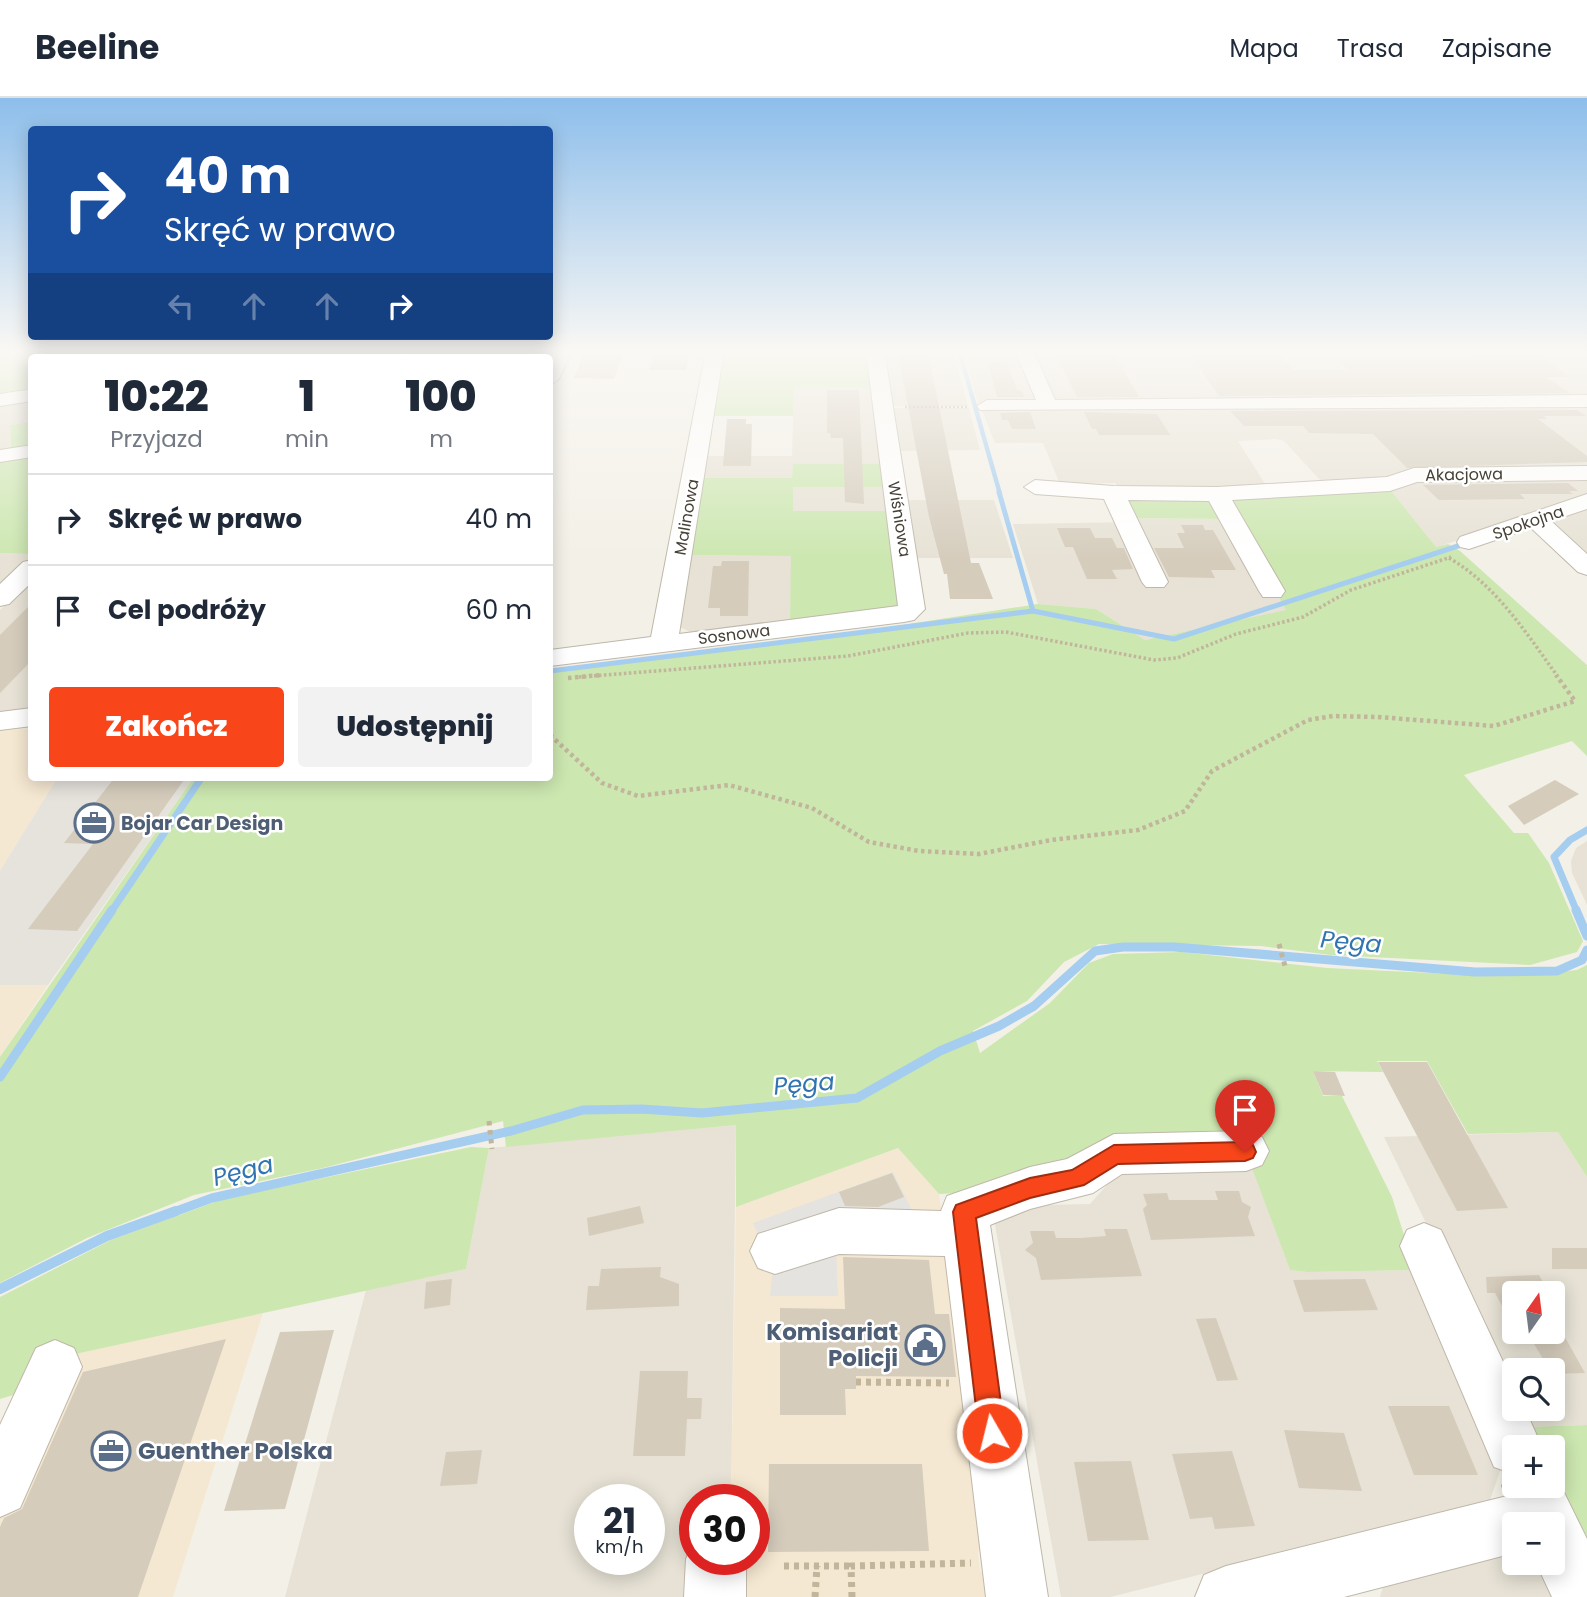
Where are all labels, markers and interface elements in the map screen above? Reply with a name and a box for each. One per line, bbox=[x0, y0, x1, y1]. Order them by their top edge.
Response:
text: Beeline bbox=[35, 24, 159, 71]
text: Mapa bbox=[1229, 32, 1299, 65]
text: Trasa bbox=[1337, 32, 1404, 65]
text: Zapisane bbox=[1442, 32, 1552, 65]
text: 40 m bbox=[164, 142, 291, 210]
icon: right bbox=[49, 154, 140, 245]
text: Skręć w prawo bbox=[164, 207, 396, 252]
icon: left bbox=[162, 287, 200, 325]
icon: ahead bbox=[235, 287, 273, 325]
icon: ahead bbox=[308, 287, 346, 325]
icon: right bbox=[381, 287, 419, 325]
text: 10:22 bbox=[104, 367, 209, 426]
text: 1 bbox=[299, 367, 315, 426]
text: 100 bbox=[405, 367, 477, 426]
text: Przyjazd bbox=[110, 423, 203, 455]
text: min bbox=[285, 423, 329, 455]
text: m bbox=[429, 423, 453, 455]
street label: Akacjowa bbox=[1425, 462, 1503, 487]
street label: Malinowa bbox=[668, 477, 704, 557]
street label: Wiśniowa bbox=[882, 480, 917, 559]
street label: Spokojna bbox=[1489, 500, 1567, 545]
icon: right bbox=[49, 501, 87, 539]
text: Skręć w prawo bbox=[108, 501, 302, 537]
text: 40 m bbox=[466, 501, 532, 537]
icon: arrive bbox=[49, 592, 87, 630]
text: Cel podróży bbox=[108, 592, 266, 628]
text: 60 m bbox=[465, 592, 532, 628]
street label: Sosnowa bbox=[697, 619, 771, 650]
button: Zakończ bbox=[49, 687, 284, 767]
button: Udostępnij bbox=[298, 687, 532, 767]
office icon: Bojar Car Design bbox=[73, 802, 115, 844]
place label: Bojar Car Design bbox=[121, 810, 283, 837]
water label: Pęga bbox=[1319, 922, 1383, 961]
water label: Pęga bbox=[772, 1064, 836, 1103]
pin bbox=[1215, 1080, 1275, 1152]
icon: arrive bbox=[1226, 1091, 1264, 1129]
water label: Pęga bbox=[209, 1147, 277, 1194]
north arrow bbox=[1502, 1281, 1564, 1344]
map controls bbox=[1502, 1281, 1565, 1575]
place label: Komisariat Policji bbox=[766, 1316, 898, 1374]
public building icon: Komisariat Policji bbox=[904, 1324, 946, 1366]
button: search bbox=[1502, 1358, 1565, 1421]
position arrow bbox=[955, 1396, 1029, 1470]
office icon: Guenther Polska bbox=[90, 1430, 132, 1472]
place label: Guenther Polska bbox=[138, 1435, 333, 1467]
button: + bbox=[1502, 1435, 1565, 1498]
speed limit sign: 30 bbox=[679, 1484, 770, 1575]
text: 21 bbox=[603, 1496, 636, 1545]
button: − bbox=[1502, 1512, 1565, 1575]
text: km/h bbox=[596, 1534, 643, 1559]

